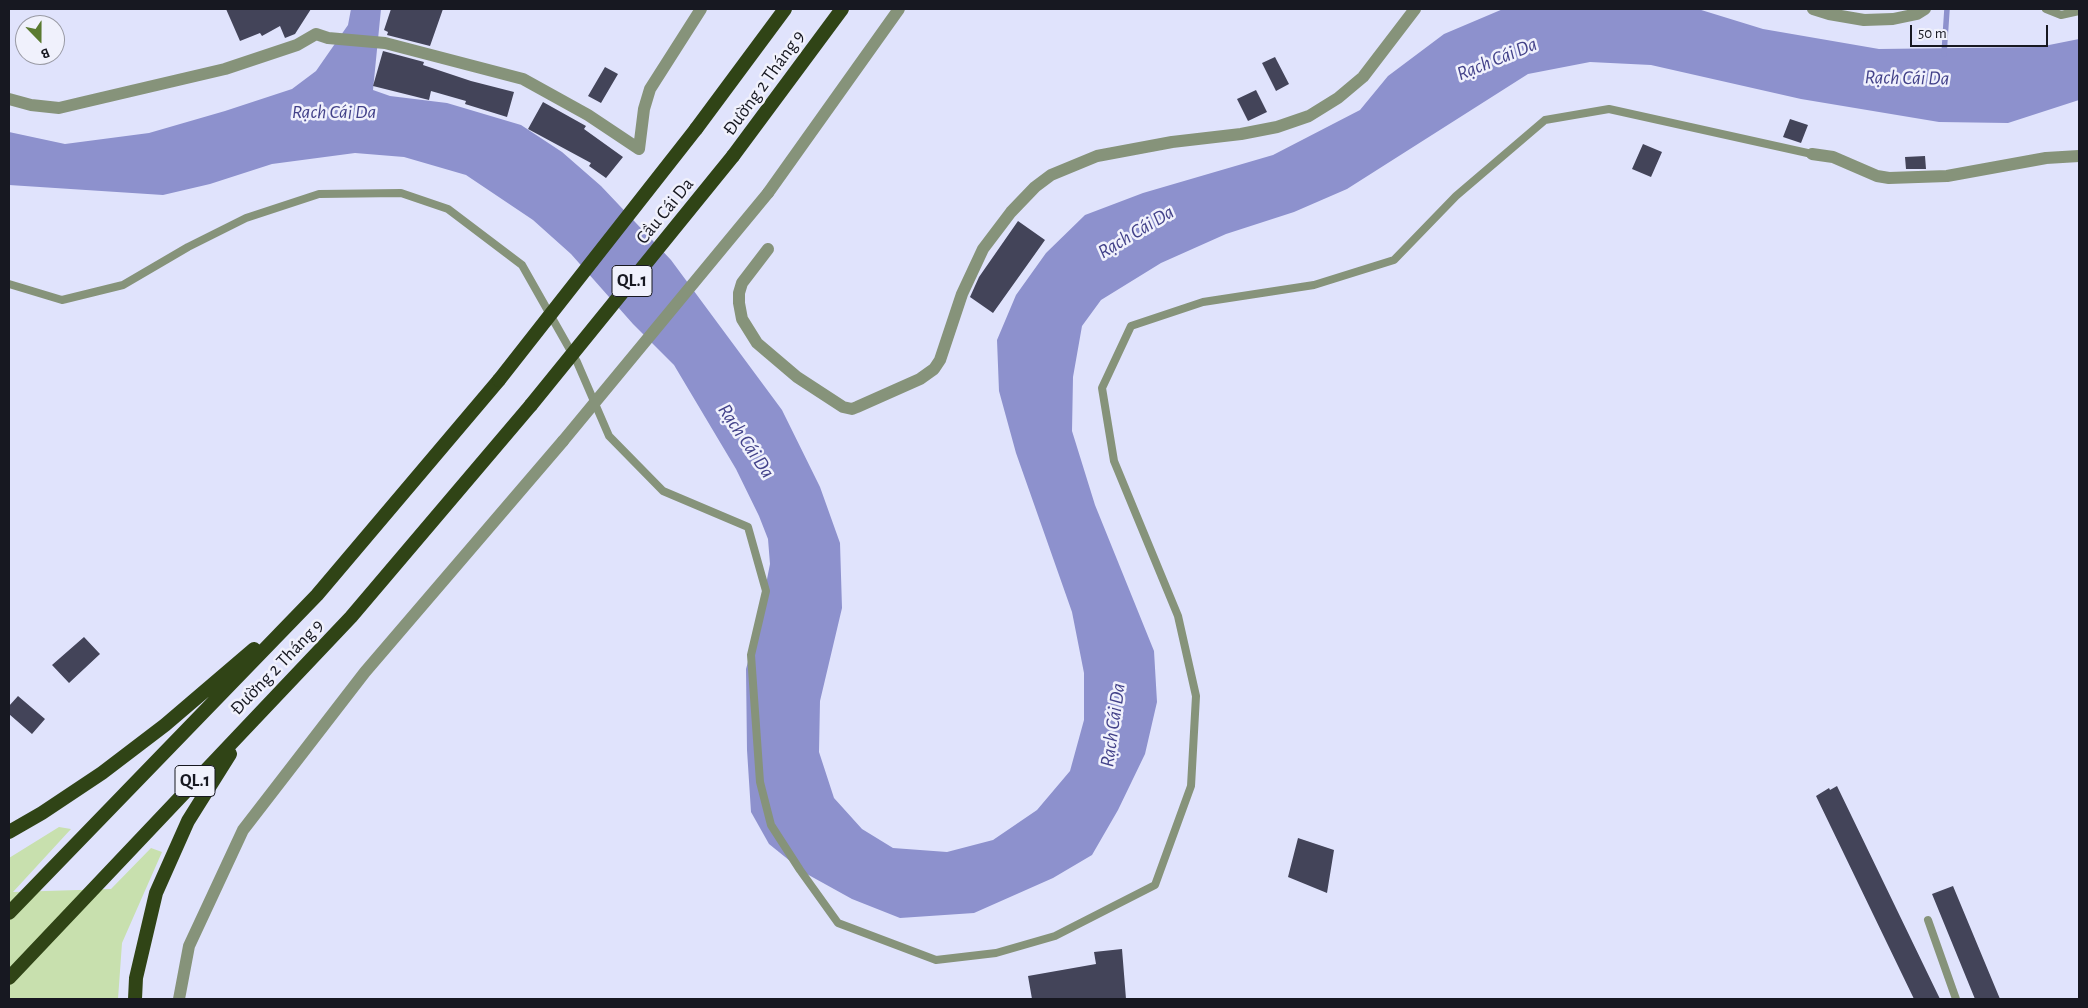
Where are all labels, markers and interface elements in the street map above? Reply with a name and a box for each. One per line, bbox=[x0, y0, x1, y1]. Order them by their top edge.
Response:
north arrow bbox=[15, 15, 65, 65]
scale bar bbox=[1913, 15, 2050, 47]
street label: Đường 2 Tháng 9 bbox=[718, 26, 810, 140]
text: 50 m bbox=[1918, 26, 1947, 41]
water label: Rạch Cái Da bbox=[1453, 32, 1541, 86]
text: B bbox=[39, 45, 52, 61]
water label: Rạch Cái Da bbox=[1865, 65, 1949, 91]
water label: Rạch Cái Da bbox=[292, 100, 376, 124]
street label: Cầu Cái Da bbox=[631, 173, 699, 249]
water label: Rạch Cái Da bbox=[1094, 200, 1178, 264]
road number: QL.1 bbox=[612, 266, 652, 296]
water label: Rạch Cái Da bbox=[712, 399, 780, 483]
street label: Đường 2 Tháng 9 bbox=[225, 614, 329, 720]
water label: Rạch Cái Da bbox=[1095, 681, 1131, 769]
road number: QL.1 bbox=[175, 766, 215, 796]

